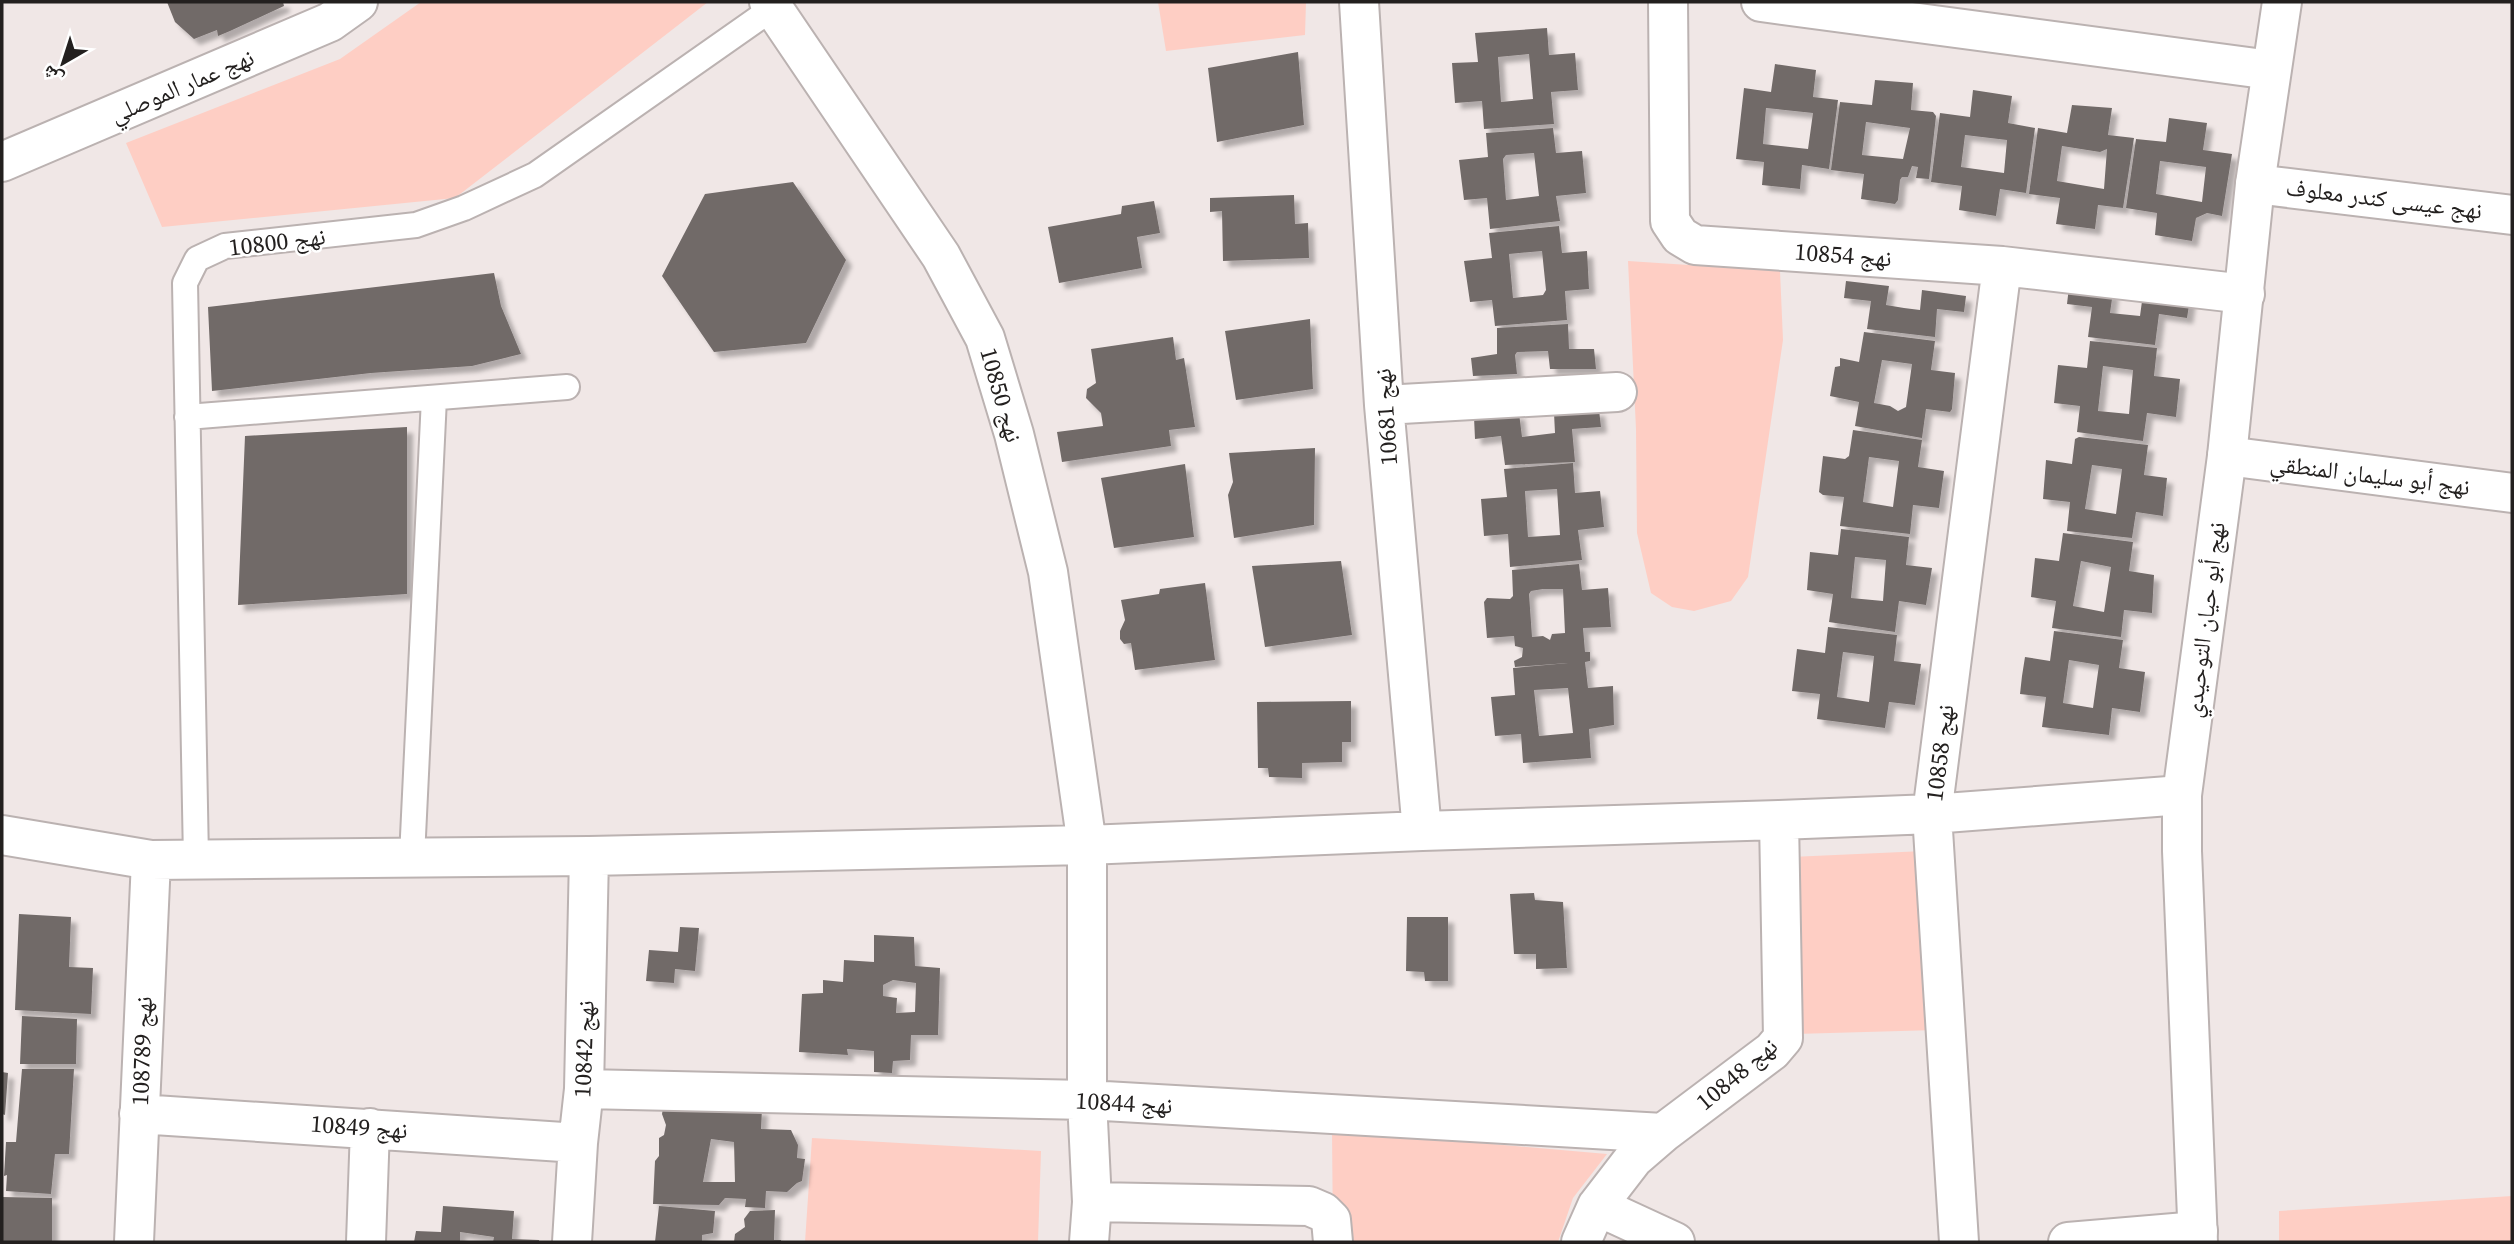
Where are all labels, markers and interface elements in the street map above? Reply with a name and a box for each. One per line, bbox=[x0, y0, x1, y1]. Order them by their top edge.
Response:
north arrow bbox=[28, 28, 98, 98]
street label: نهج عمار الموصلي bbox=[105, 40, 260, 134]
text: ش bbox=[36, 60, 68, 93]
street label: نهج عيسى كندر معلوف bbox=[2284, 170, 2484, 227]
street label: نهج 10800 bbox=[227, 219, 327, 264]
street label: نهج 10854 bbox=[1793, 235, 1893, 274]
street label: نهج 10850 bbox=[972, 344, 1031, 446]
street label: نهج 10681 bbox=[1366, 367, 1405, 467]
street label: نهج أبو سليمان المنطقي bbox=[2268, 446, 2472, 506]
street label: نهج أبو حيان التوحيدي bbox=[2176, 520, 2236, 720]
street label: نهج 10858 bbox=[1917, 703, 1962, 803]
street label: نهج 108789 bbox=[123, 996, 160, 1106]
street label: نهج 10842 bbox=[565, 1000, 602, 1098]
street label: نهج 10848 bbox=[1689, 1030, 1785, 1118]
street label: نهج 10844 bbox=[1075, 1083, 1173, 1122]
street label: نهج 10849 bbox=[309, 1107, 409, 1146]

